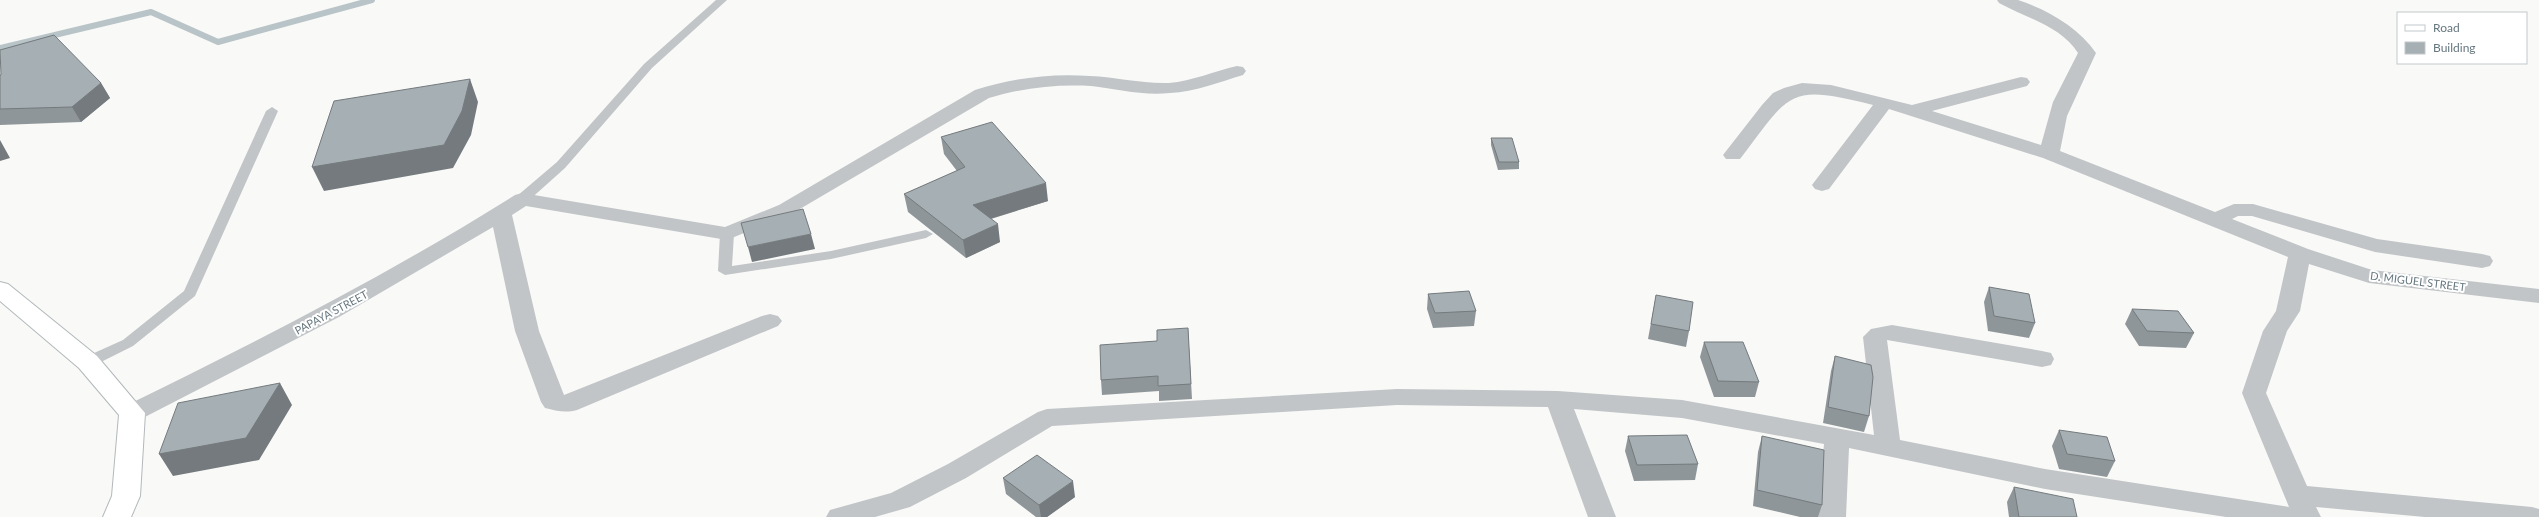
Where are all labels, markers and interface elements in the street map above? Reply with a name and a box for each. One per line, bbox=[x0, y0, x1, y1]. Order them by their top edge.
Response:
legend bbox=[2397, 12, 2527, 64]
text: Road bbox=[2433, 20, 2460, 35]
text: Building bbox=[2433, 40, 2476, 55]
street label: D. MIGUEL STREET bbox=[2370, 269, 2467, 293]
street label: PAPAYA STREET bbox=[292, 287, 370, 337]

